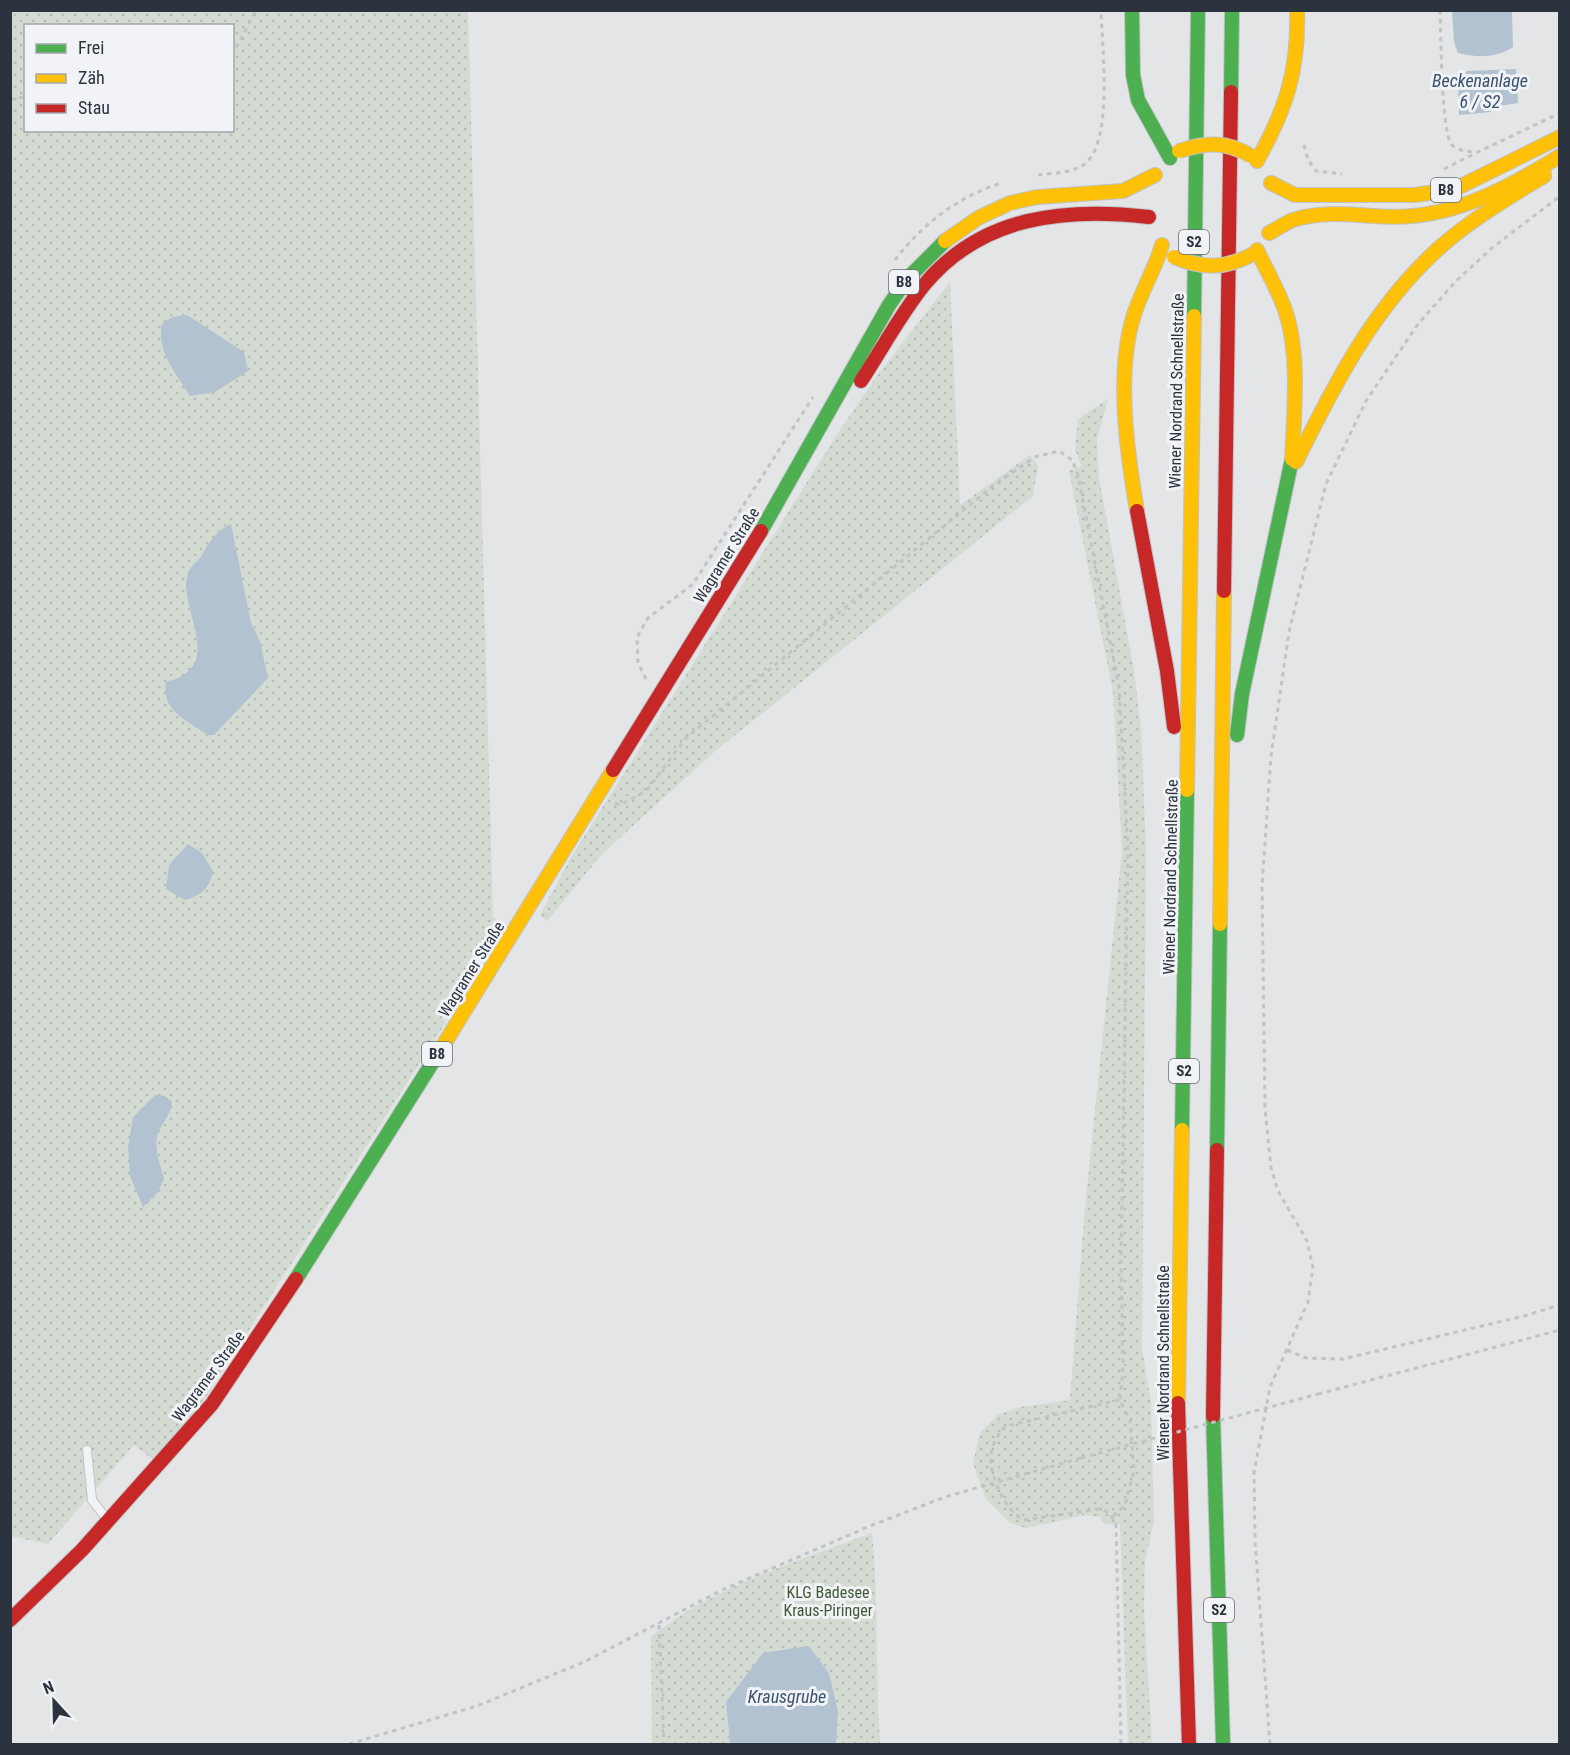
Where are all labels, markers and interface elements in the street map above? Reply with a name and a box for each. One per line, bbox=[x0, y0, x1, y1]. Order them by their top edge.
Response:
legend bbox=[24, 24, 234, 132]
text: Frei bbox=[78, 37, 104, 58]
text: Zäh bbox=[78, 67, 105, 88]
water label: Beckenanlage 6 / S2 bbox=[1432, 70, 1528, 112]
text: Stau bbox=[78, 97, 110, 118]
road number: B8 bbox=[1431, 178, 1461, 202]
road number: S2 bbox=[1179, 230, 1209, 254]
road number: B8 bbox=[889, 270, 919, 294]
street label: Wiener Nordrand Schnellstraße bbox=[1165, 293, 1188, 489]
street label: Wagramer Straße bbox=[690, 504, 763, 606]
street label: Wiener Nordrand Schnellstraße bbox=[1159, 779, 1182, 975]
street label: Wagramer Straße bbox=[435, 918, 508, 1020]
road number: B8 bbox=[422, 1042, 452, 1066]
road number: S2 bbox=[1169, 1059, 1199, 1083]
street label: Wiener Nordrand Schnellstraße bbox=[1154, 1265, 1173, 1461]
street label: Wagramer Straße bbox=[168, 1327, 249, 1426]
park label: KLG Badesee Kraus-Piringer bbox=[783, 1583, 873, 1620]
road number: S2 bbox=[1204, 1598, 1234, 1622]
north arrow bbox=[24, 1671, 84, 1731]
text: N bbox=[40, 1677, 57, 1698]
water label: Krausgrube bbox=[748, 1686, 826, 1707]

